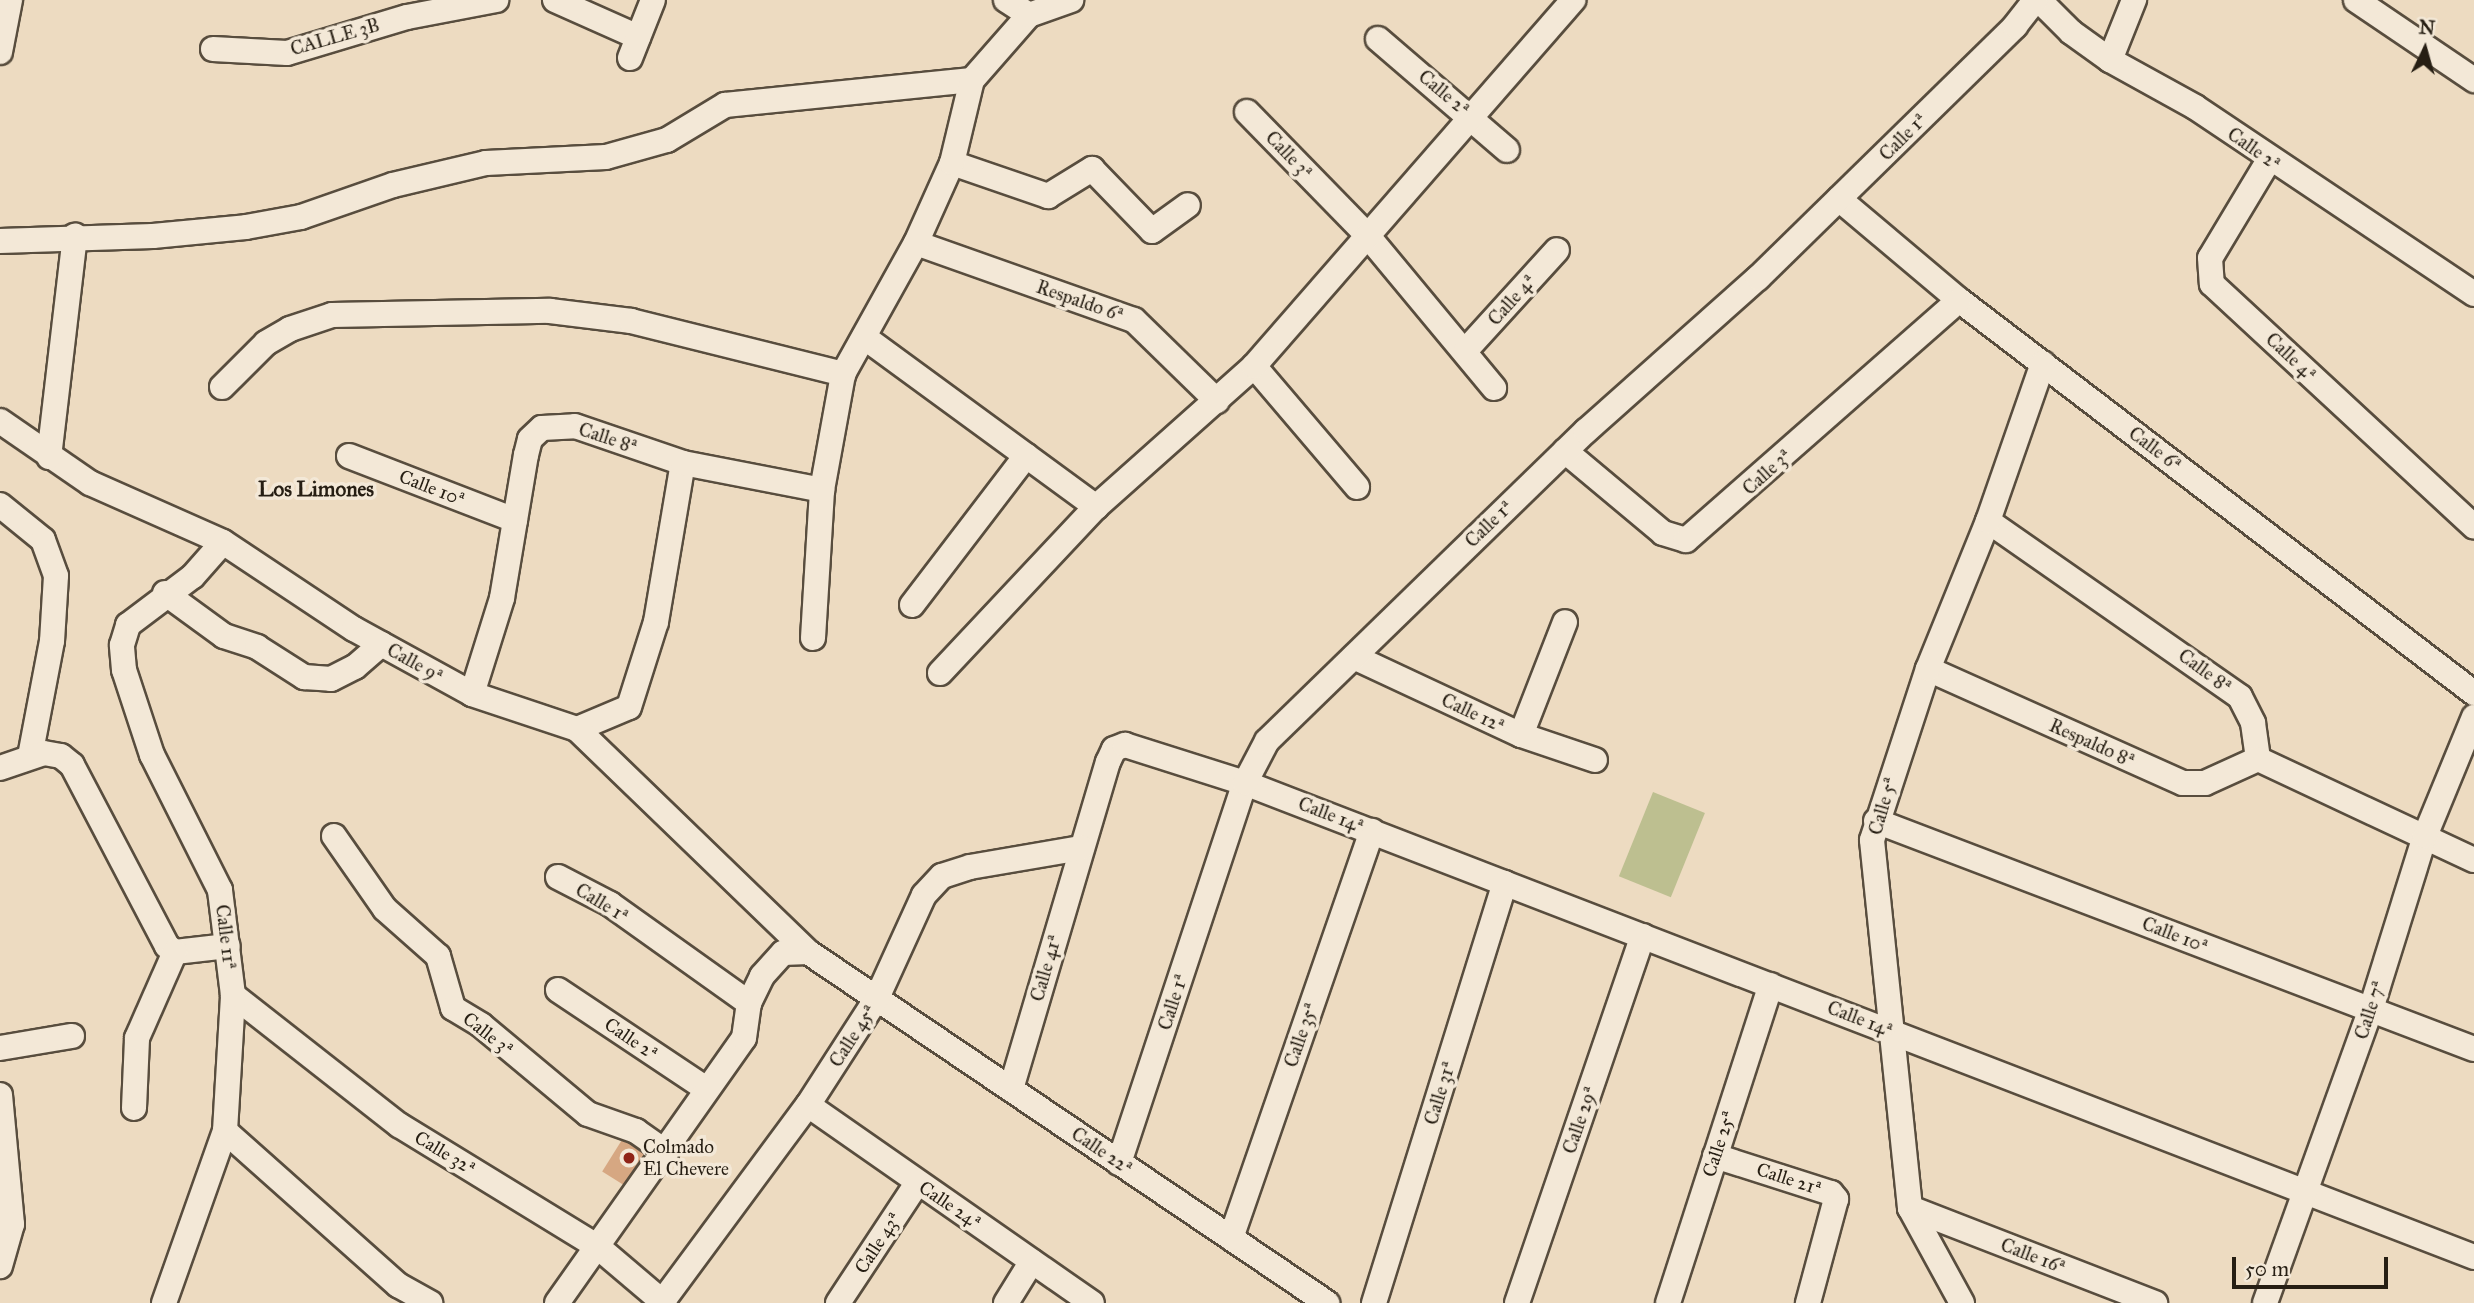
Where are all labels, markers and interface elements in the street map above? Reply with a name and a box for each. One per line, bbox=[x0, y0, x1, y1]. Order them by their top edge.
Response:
street label: CALLE 3B bbox=[288, 13, 382, 61]
north arrow bbox=[2390, 14, 2460, 84]
text: N bbox=[2418, 15, 2436, 40]
street label: Calle 2ª bbox=[1414, 65, 1474, 121]
street label: Calle 1ª bbox=[1875, 109, 1931, 165]
street label: Calle 2ª bbox=[2223, 123, 2285, 175]
street label: Calle 3ª bbox=[1261, 126, 1317, 184]
street label: Calle 4ª bbox=[1483, 270, 1541, 330]
street label: Respaldo 6ª bbox=[1033, 275, 1127, 327]
street label: Calle 4ª bbox=[2261, 328, 2321, 386]
street label: Calle 8ª bbox=[576, 418, 640, 458]
street label: Calle 6ª bbox=[2124, 422, 2186, 476]
street label: Calle 3ª bbox=[1738, 444, 1796, 500]
street label: Calle 10ª bbox=[396, 465, 468, 511]
district label: Los Limones bbox=[258, 476, 374, 502]
street label: Calle 1ª bbox=[1460, 496, 1518, 552]
street label: Calle 9ª bbox=[383, 638, 447, 688]
street label: Calle 8ª bbox=[2174, 644, 2236, 698]
street label: Calle 12ª bbox=[1438, 688, 1508, 738]
street label: Respaldo 8ª bbox=[2046, 714, 2138, 772]
street label: Calle 5ª bbox=[1864, 774, 1902, 838]
street label: Calle 14ª bbox=[1295, 792, 1367, 838]
street label: Calle 1ª bbox=[571, 878, 633, 928]
street label: Calle 11ª bbox=[211, 903, 241, 971]
street label: Calle 10ª bbox=[2139, 912, 2211, 958]
street label: Calle 41ª bbox=[1026, 932, 1066, 1004]
street label: Calle 1ª bbox=[1153, 971, 1193, 1033]
street label: Calle 7ª bbox=[2350, 978, 2390, 1042]
street label: Calle 14ª bbox=[1824, 996, 1896, 1042]
street label: Calle 35ª bbox=[1279, 1000, 1323, 1070]
street label: Calle 45ª bbox=[824, 1001, 882, 1071]
street label: Calle 3ª bbox=[458, 1007, 518, 1061]
street label: Calle 2ª bbox=[600, 1013, 662, 1065]
street label: Calle 31ª bbox=[1420, 1058, 1460, 1128]
street label: Calle 29ª bbox=[1558, 1083, 1602, 1157]
street label: Calle 25ª bbox=[1698, 1108, 1740, 1180]
street label: Calle 22ª bbox=[1067, 1122, 1137, 1180]
street label: Calle 32ª bbox=[410, 1126, 480, 1180]
place label: Colmado El Chevere bbox=[643, 1136, 729, 1180]
marker: Colmado El Chevere bbox=[621, 1150, 637, 1166]
street label: Calle 21ª bbox=[1754, 1158, 1824, 1200]
street label: Calle 24ª bbox=[915, 1176, 985, 1234]
street label: Calle 43ª bbox=[850, 1208, 906, 1278]
street label: Calle 16ª bbox=[1997, 1233, 2069, 1279]
scale bar bbox=[2236, 1244, 2392, 1288]
text: 50 m bbox=[2245, 1256, 2289, 1282]

